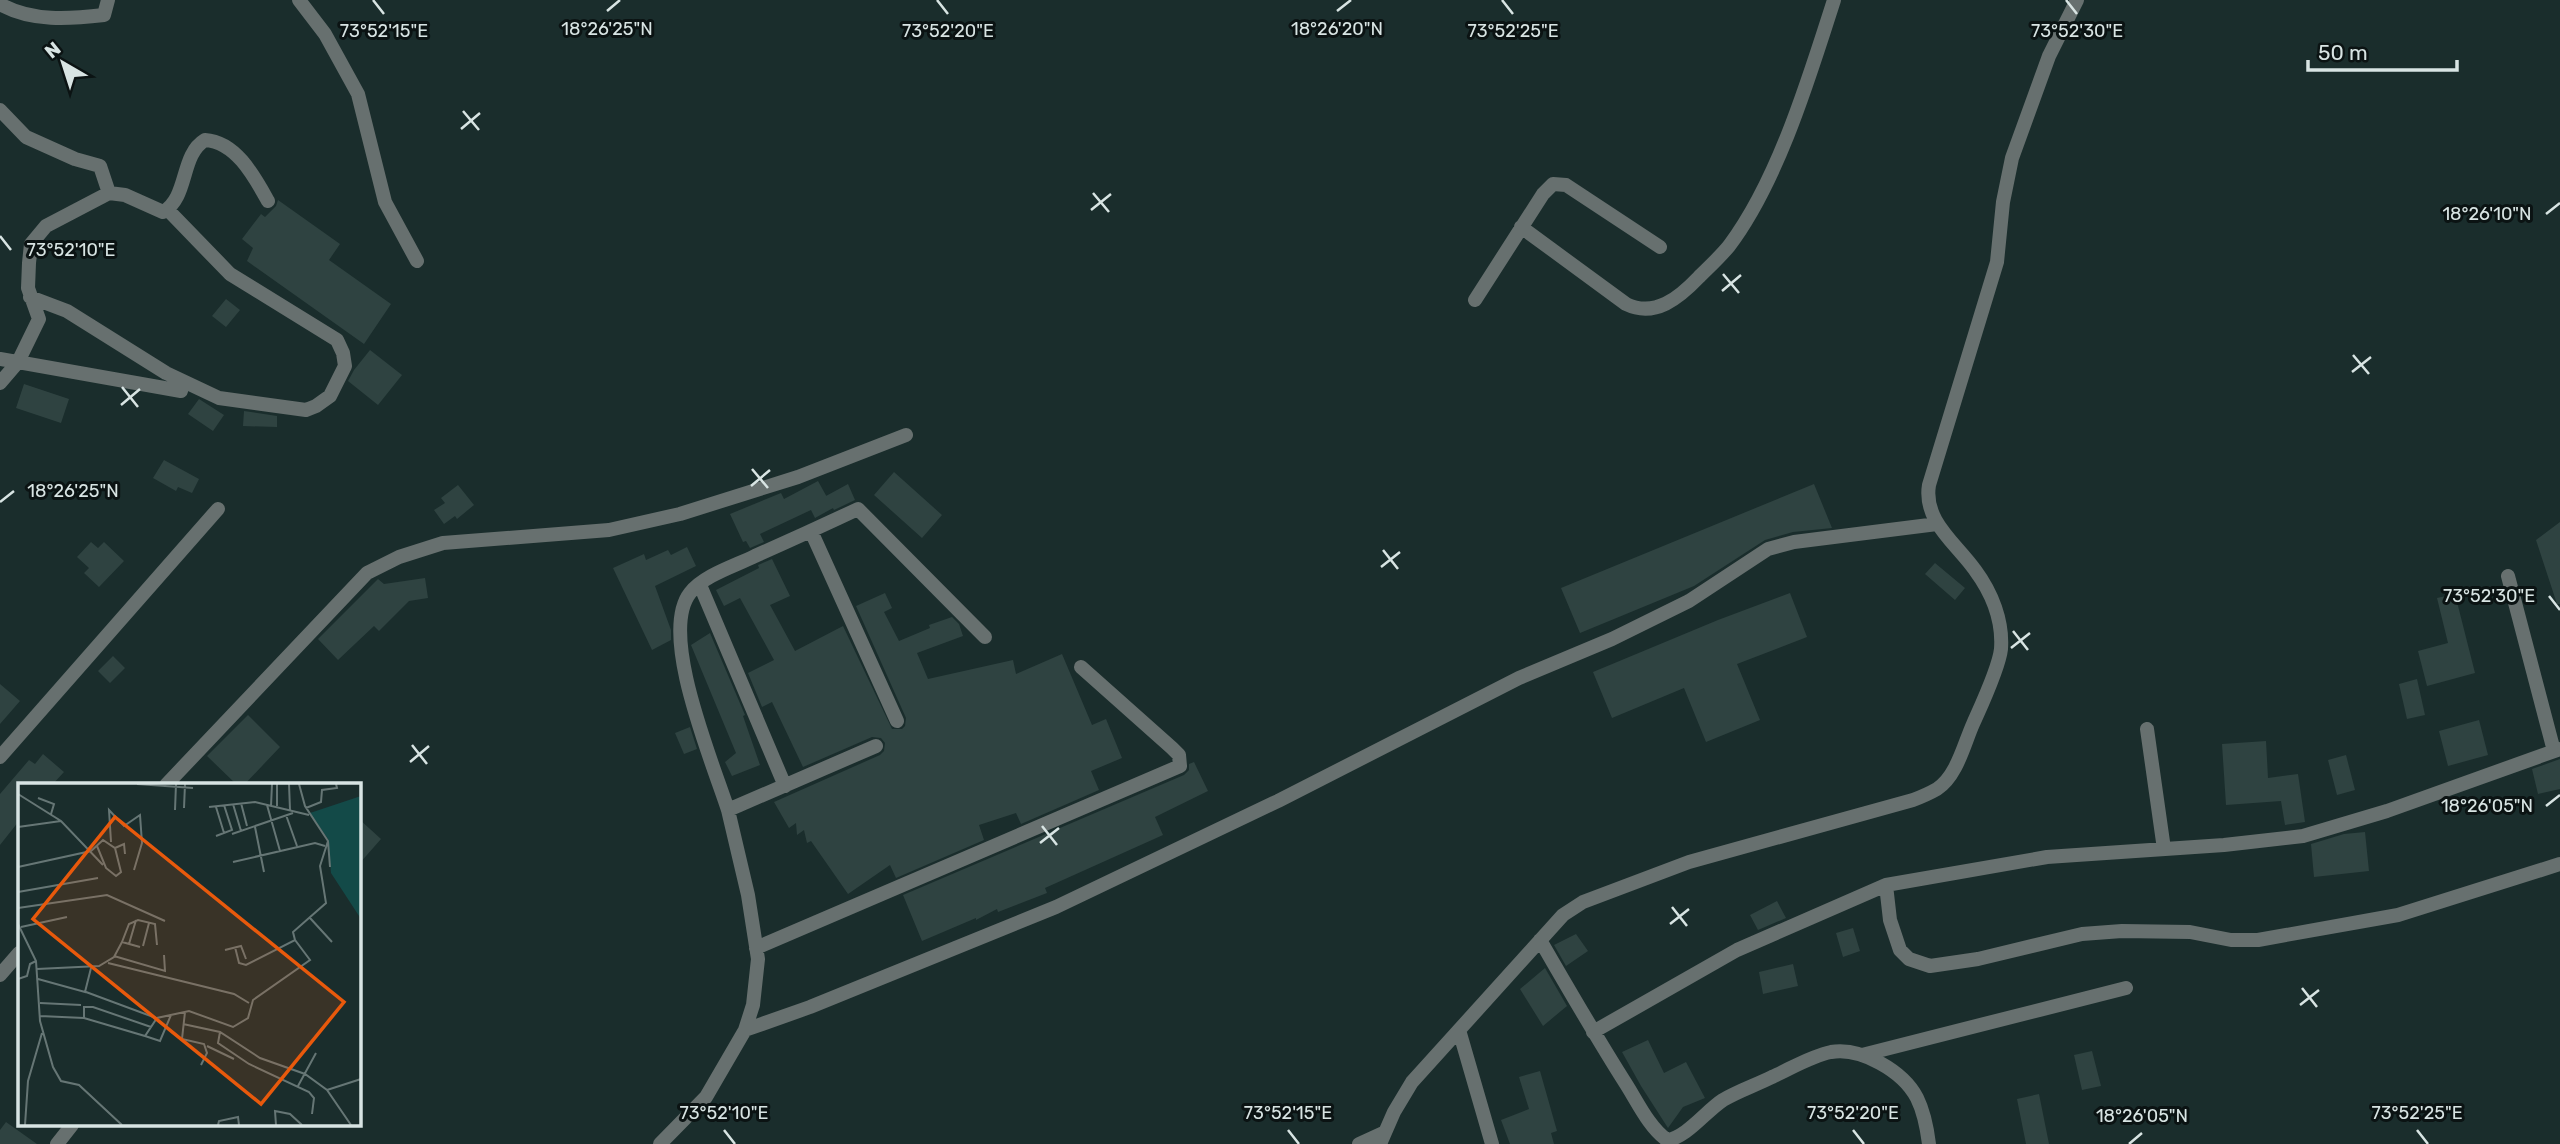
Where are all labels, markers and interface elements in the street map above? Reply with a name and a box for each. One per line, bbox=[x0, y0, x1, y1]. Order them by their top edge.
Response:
text: 18°26'25"N bbox=[561, 18, 653, 40]
text: 18°26'20"N bbox=[1291, 18, 1383, 40]
text: 73°52'15"E bbox=[340, 20, 428, 42]
text: 73°52'20"E bbox=[902, 20, 994, 42]
text: 73°52'25"E bbox=[1467, 20, 1559, 42]
text: 73°52'30"E bbox=[2031, 20, 2123, 42]
north arrow bbox=[28, 28, 98, 98]
scale bar bbox=[2308, 28, 2457, 72]
text: N bbox=[40, 37, 65, 63]
text: 50 m bbox=[2318, 40, 2368, 65]
text: 18°26'10"N bbox=[2442, 203, 2532, 225]
text: 73°52'10"E bbox=[27, 239, 116, 261]
text: 18°26'25"N bbox=[27, 480, 119, 502]
text: 73°52'30"E bbox=[2443, 585, 2535, 607]
inset map bbox=[18, 783, 360, 1126]
text: 18°26'05"N bbox=[2441, 795, 2533, 817]
text: 73°52'10"E bbox=[680, 1102, 769, 1124]
text: 73°52'15"E bbox=[1244, 1102, 1332, 1124]
text: 73°52'20"E bbox=[1807, 1102, 1899, 1124]
text: 73°52'25"E bbox=[2371, 1102, 2463, 1124]
text: 18°26'05"N bbox=[2096, 1105, 2188, 1127]

